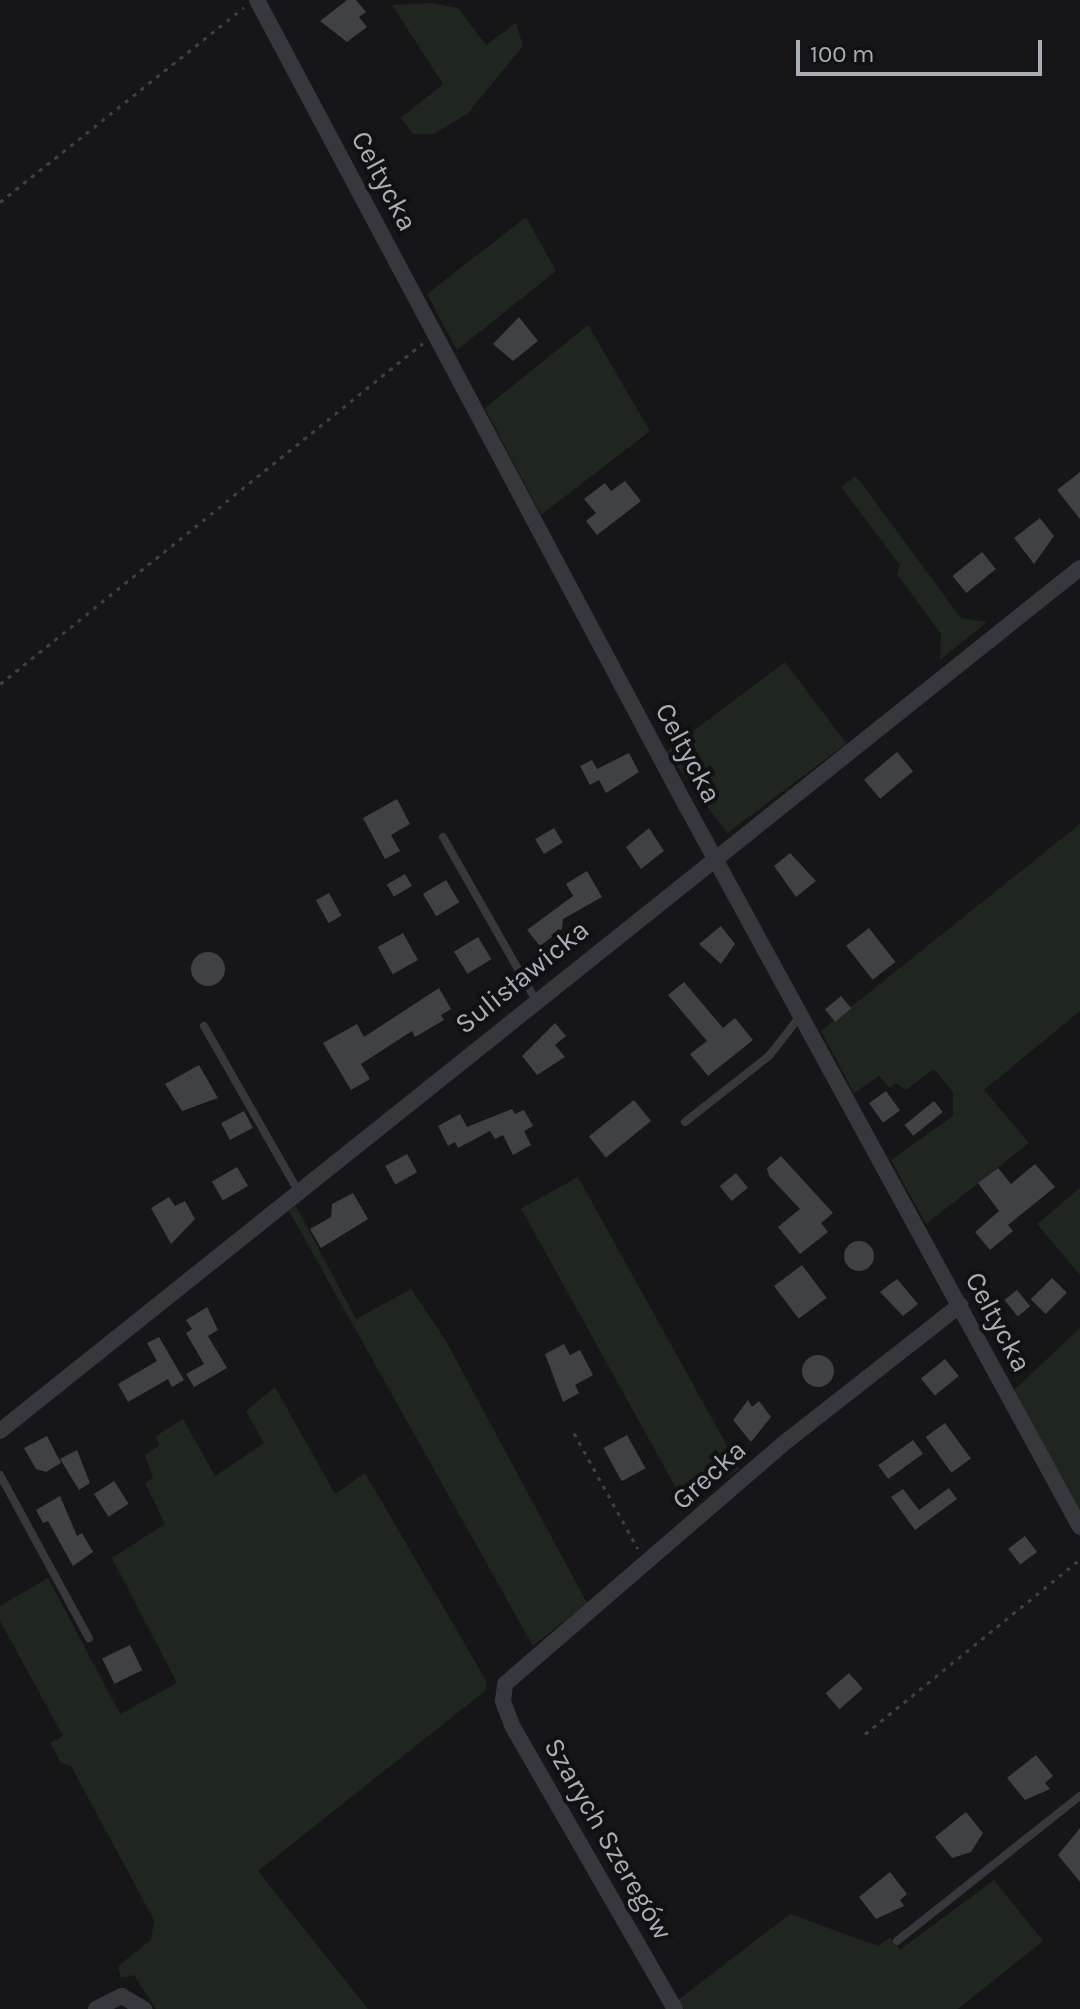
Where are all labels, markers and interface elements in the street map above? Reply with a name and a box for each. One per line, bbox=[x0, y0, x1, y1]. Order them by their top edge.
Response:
scale bar bbox=[800, 24, 1046, 74]
text: 100 m bbox=[810, 40, 875, 68]
street label: Celtycka bbox=[344, 125, 424, 237]
street label: Celtycka bbox=[648, 697, 728, 809]
street label: Sulisławicka bbox=[448, 913, 596, 1041]
street label: Celtycka bbox=[958, 1266, 1038, 1378]
street label: Grecka bbox=[665, 1433, 753, 1517]
street label: Szarych Szeregów bbox=[537, 1732, 679, 1946]

